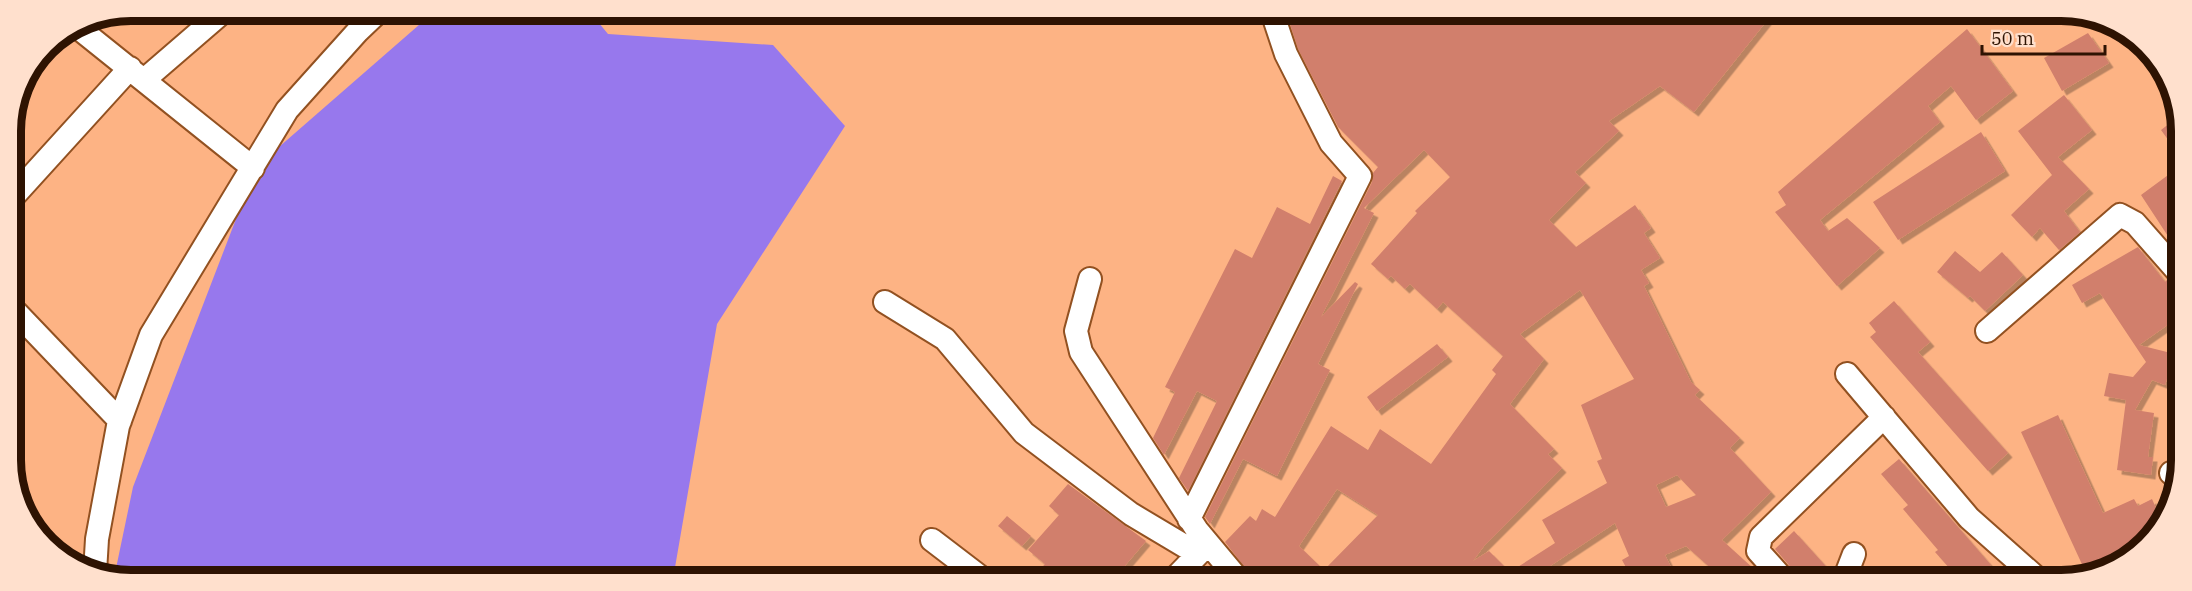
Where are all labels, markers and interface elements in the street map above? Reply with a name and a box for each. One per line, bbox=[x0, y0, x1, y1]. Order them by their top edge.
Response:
scale bar bbox=[1982, 18, 2105, 56]
text: 50 m bbox=[1991, 27, 2034, 50]

